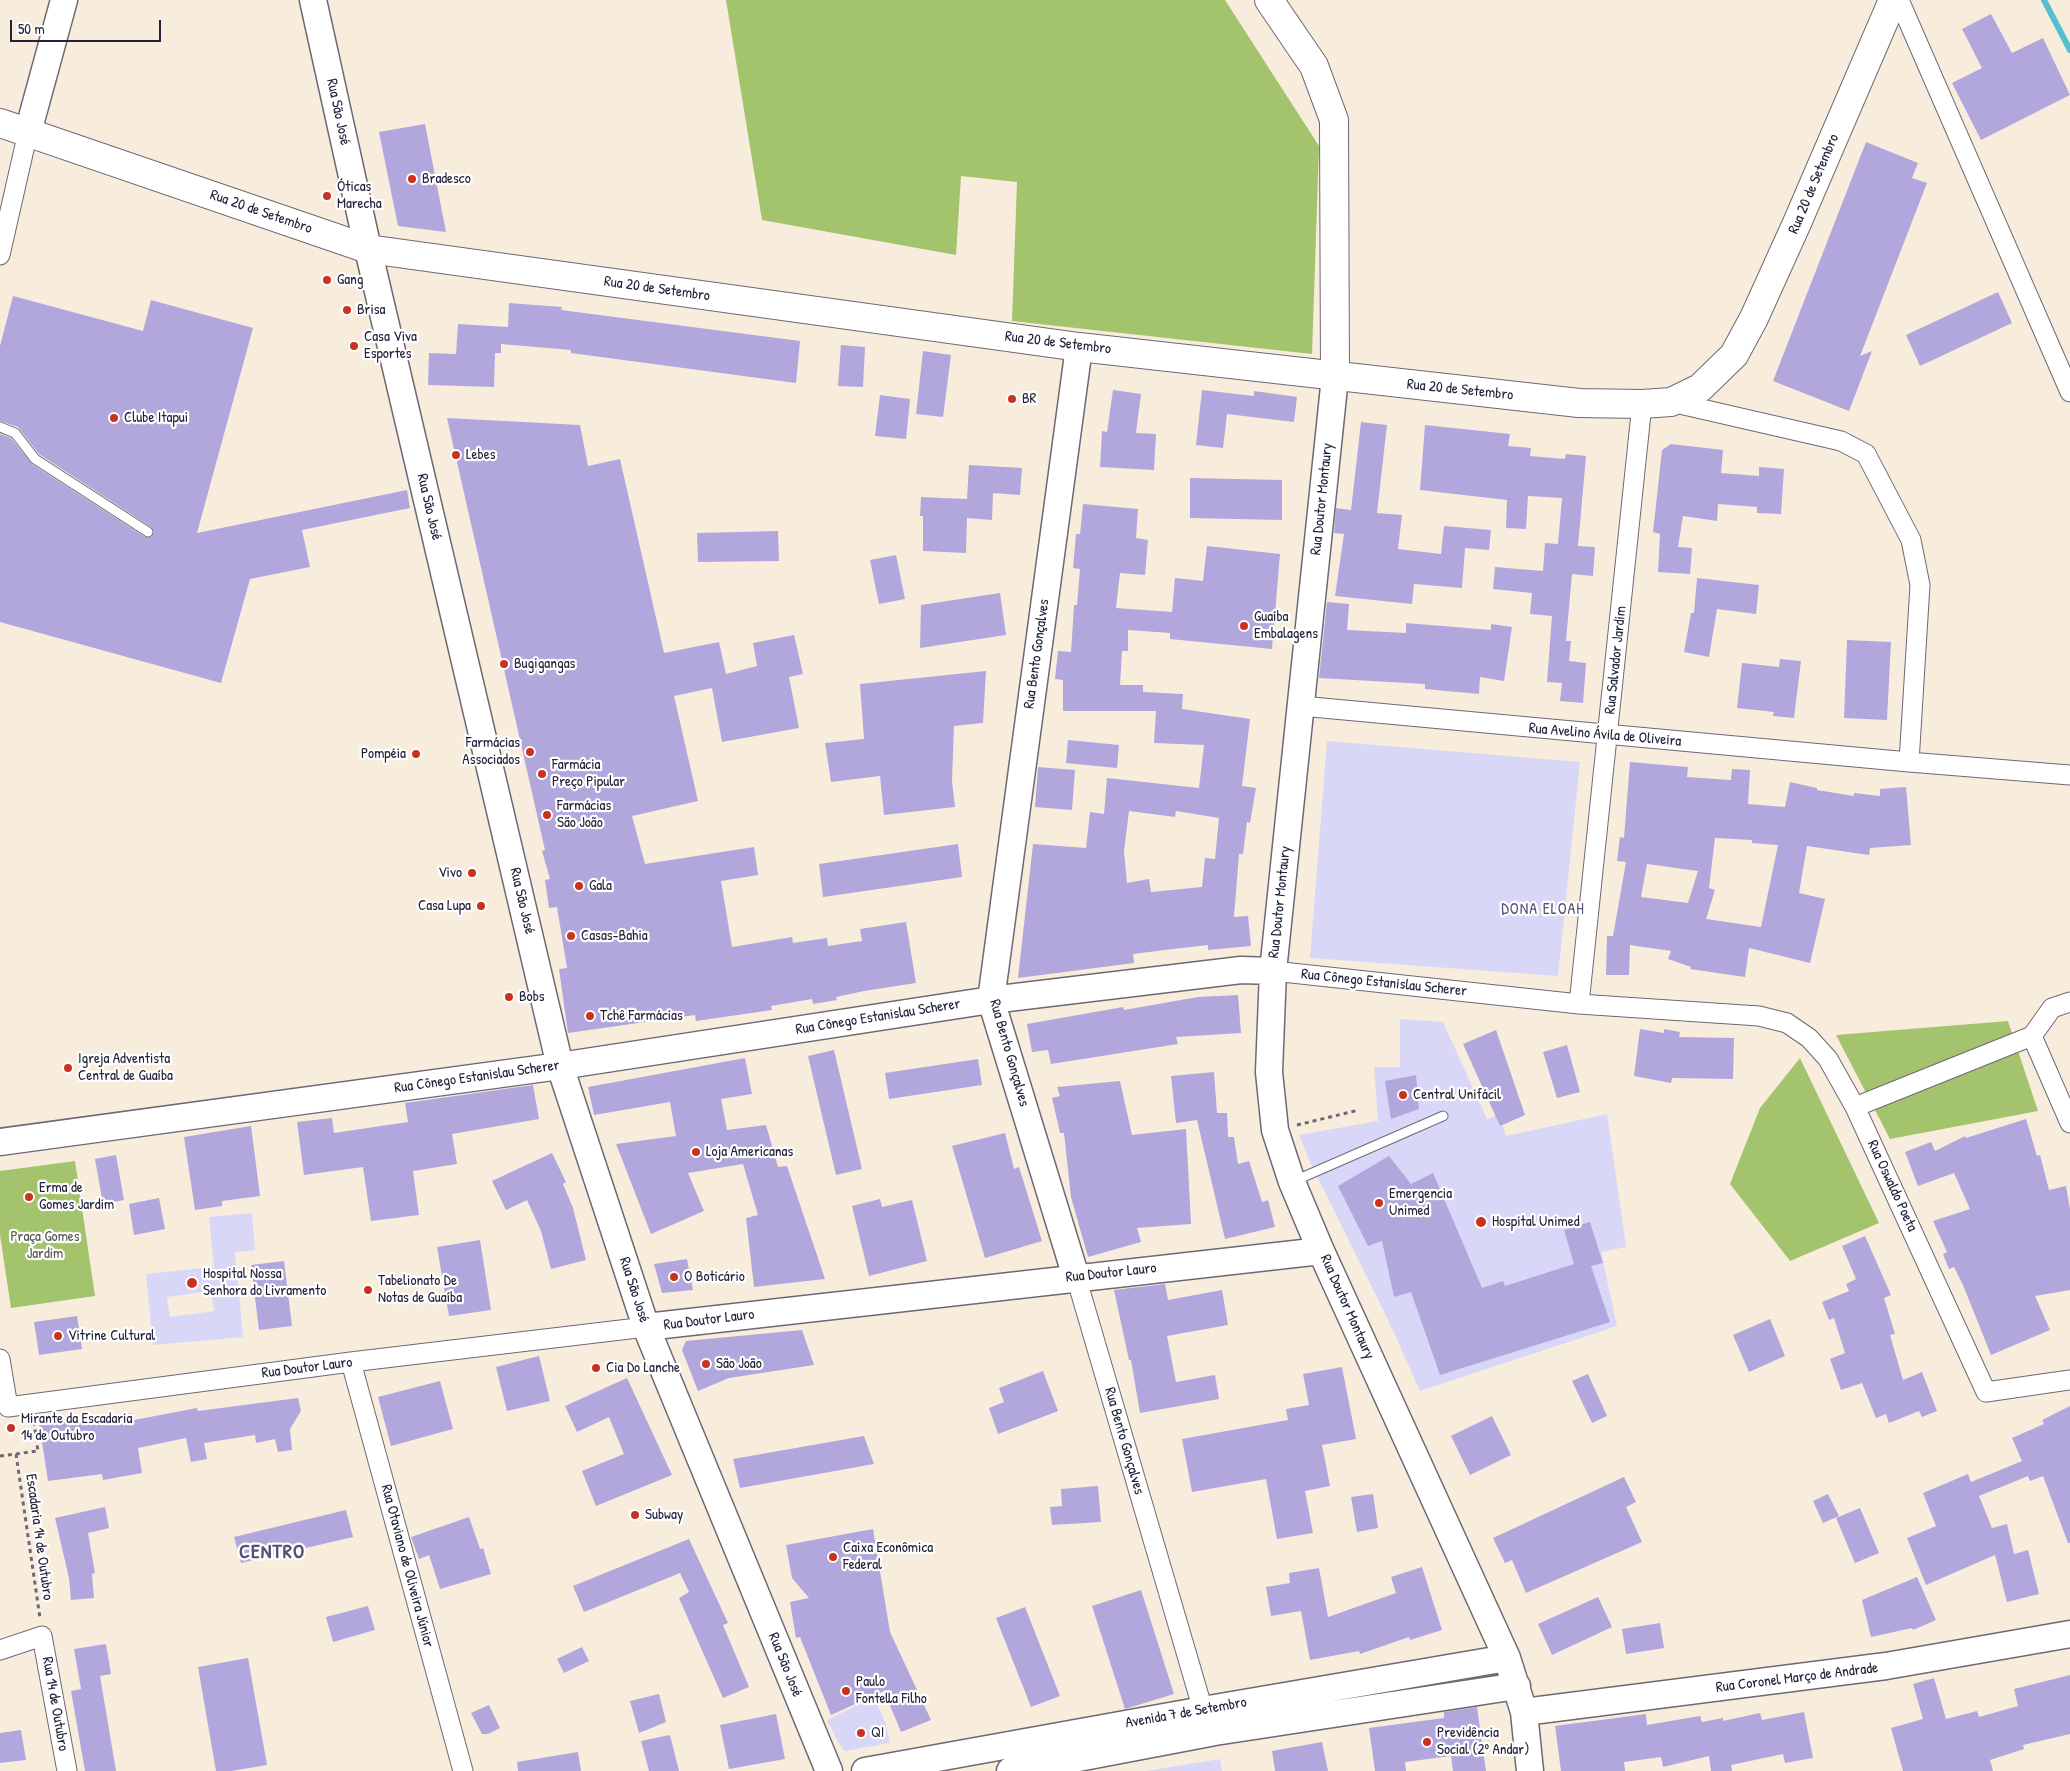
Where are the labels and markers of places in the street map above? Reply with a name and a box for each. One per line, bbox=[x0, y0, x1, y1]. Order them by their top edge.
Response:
place label: Bradesco bbox=[422, 170, 471, 188]
marker: Bradesco bbox=[406, 173, 418, 185]
place label: Óticas Marecha bbox=[337, 178, 382, 213]
marker: Óticas Marecha bbox=[321, 190, 333, 202]
place label: Gang bbox=[337, 271, 364, 289]
marker: Gang bbox=[321, 274, 333, 286]
place label: Brisa bbox=[357, 301, 385, 319]
marker: Brisa bbox=[341, 304, 353, 316]
place label: Casa Viva Esportes bbox=[364, 328, 417, 363]
marker: Casa Viva Esportes bbox=[348, 340, 360, 352]
place label: BR bbox=[1022, 390, 1036, 408]
marker: BR bbox=[1006, 393, 1018, 405]
place label: Clube Itapui bbox=[124, 409, 188, 427]
marker: Clube Itapui bbox=[108, 412, 120, 424]
place label: Lebes bbox=[466, 446, 495, 464]
marker: Lebes bbox=[450, 449, 462, 461]
place label: Guaíba Embalagens bbox=[1254, 608, 1318, 643]
marker: Guaíba Embalagens bbox=[1238, 620, 1250, 632]
place label: Bugigangas bbox=[514, 655, 575, 673]
marker: Bugigangas bbox=[498, 658, 510, 670]
place label: Farmácias Associados bbox=[462, 734, 520, 769]
place label: Pompéia bbox=[361, 745, 406, 763]
marker: Farmácias Associados bbox=[524, 746, 536, 758]
marker: Pompéia bbox=[410, 748, 422, 760]
place label: Farmácia Preço Pipular bbox=[552, 756, 625, 791]
marker: Farmácia Preço Pipular bbox=[536, 768, 548, 780]
place label: Farmácias São João bbox=[557, 797, 611, 832]
marker: Farmácias São João bbox=[541, 809, 553, 821]
place label: Vivo bbox=[438, 864, 462, 882]
marker: Vivo bbox=[466, 867, 478, 879]
place label: Gala bbox=[589, 877, 612, 895]
marker: Gala bbox=[573, 880, 585, 892]
place label: Casa Lupa bbox=[418, 897, 471, 915]
marker: Casa Lupa bbox=[475, 900, 487, 912]
place label: Casas-Bahia bbox=[581, 927, 648, 945]
marker: Casas-Bahia bbox=[565, 930, 577, 942]
place label: Bobs bbox=[519, 988, 545, 1006]
marker: Bobs bbox=[503, 991, 515, 1003]
place label: Tchê Farmácias bbox=[600, 1007, 683, 1025]
marker: Tchê Farmácias bbox=[584, 1010, 596, 1022]
place label: Igreja Adventista Central de Guaíba bbox=[78, 1050, 173, 1085]
marker: Igreja Adventista Central de Guaíba bbox=[62, 1062, 74, 1074]
place label: Central Unifácil bbox=[1413, 1086, 1501, 1104]
marker: Central Unifácil bbox=[1397, 1089, 1409, 1101]
place label: Loja Americanas bbox=[706, 1143, 793, 1161]
marker: Loja Americanas bbox=[690, 1146, 702, 1158]
place label: Erma de Gomes Jardim bbox=[39, 1179, 114, 1214]
place label: Emergencia Unimed bbox=[1389, 1185, 1452, 1220]
marker: Erma de Gomes Jardim bbox=[23, 1191, 35, 1203]
marker: Emergencia Unimed bbox=[1373, 1197, 1385, 1209]
place label: Hospital Unimed bbox=[1492, 1213, 1580, 1231]
marker: Hospital Unimed bbox=[1474, 1215, 1488, 1229]
place label: Hospital Nossa Senhora do Livramento bbox=[203, 1265, 326, 1300]
place label: O Boticário bbox=[684, 1268, 745, 1286]
marker: O Boticário bbox=[668, 1271, 680, 1283]
place label: Tabelionato De Notas de Guaíba bbox=[378, 1272, 462, 1307]
marker: Hospital Nossa Senhora do Livramento bbox=[185, 1276, 199, 1290]
marker: Tabelionato De Notas de Guaíba bbox=[362, 1284, 374, 1296]
place label: Vitrine Cultural bbox=[68, 1327, 155, 1345]
marker: Vitrine Cultural bbox=[52, 1330, 64, 1342]
place label: São João bbox=[716, 1355, 762, 1373]
marker: São João bbox=[700, 1358, 712, 1370]
place label: Cia Do Lanche bbox=[606, 1359, 680, 1377]
marker: Cia Do Lanche bbox=[590, 1362, 602, 1374]
place label: Mirante da Escadaria 14 de Outubro bbox=[21, 1410, 132, 1445]
marker: Mirante da Escadaria 14 de Outubro bbox=[5, 1422, 17, 1434]
place label: Subway bbox=[645, 1506, 683, 1524]
marker: Subway bbox=[629, 1509, 641, 1521]
place label: Caixa Econômica Federal bbox=[843, 1539, 933, 1574]
marker: Caixa Econômica Federal bbox=[827, 1551, 839, 1563]
place label: Paulo Fontella Filho bbox=[856, 1673, 927, 1708]
marker: Paulo Fontella Filho bbox=[840, 1685, 852, 1697]
place label: QI bbox=[871, 1724, 884, 1742]
place label: Previdência Social (2º Andar) bbox=[1437, 1724, 1529, 1759]
marker: QI bbox=[855, 1727, 867, 1739]
marker: Previdência Social (2º Andar) bbox=[1421, 1736, 1433, 1748]

